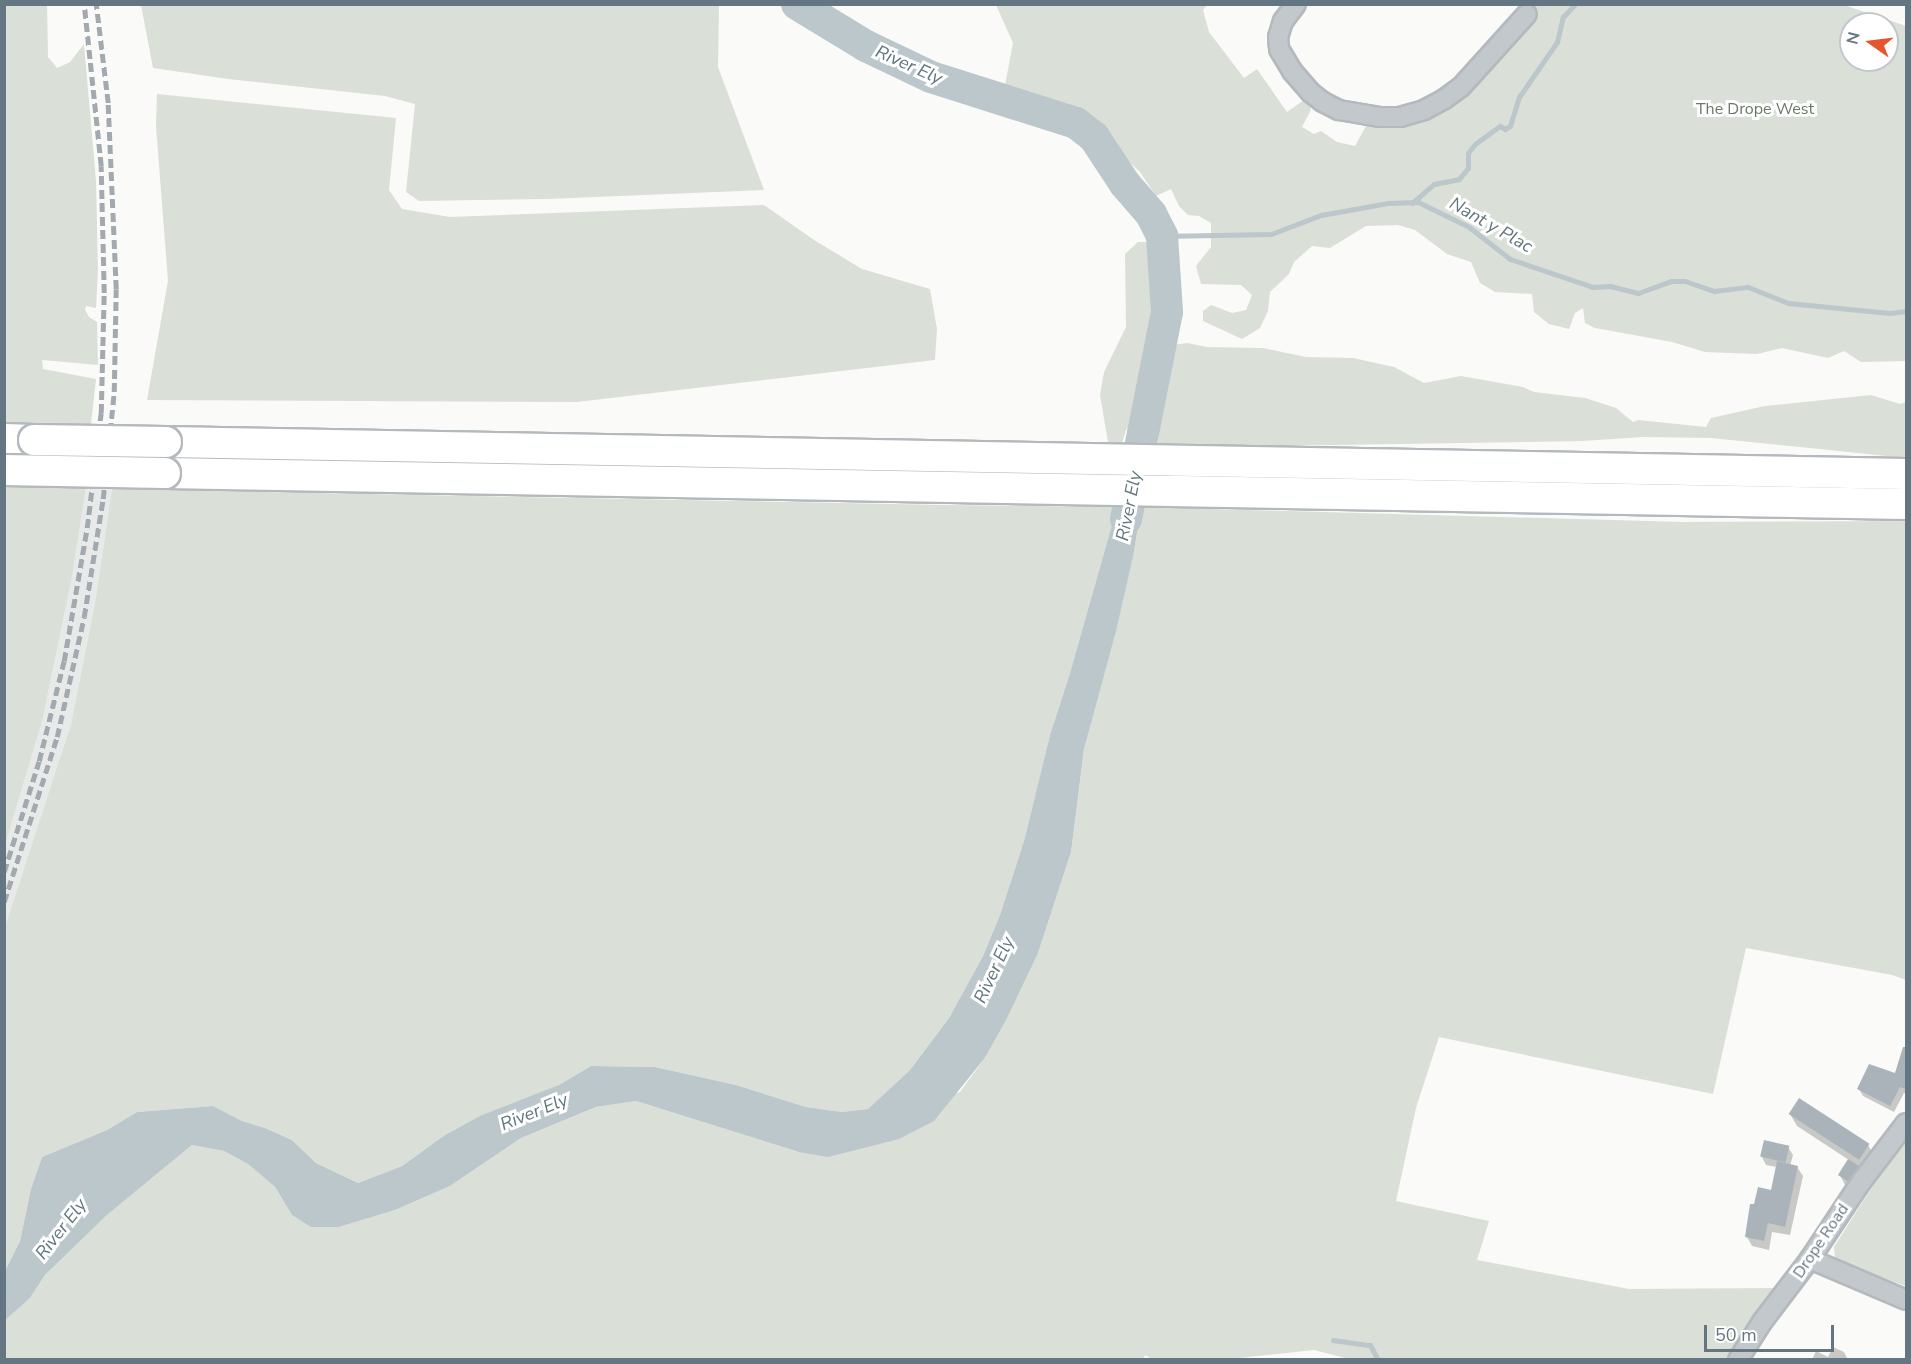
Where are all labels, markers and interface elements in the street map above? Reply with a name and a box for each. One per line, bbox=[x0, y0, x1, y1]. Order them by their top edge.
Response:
north arrow bbox=[1839, 12, 1899, 72]
text: N bbox=[1841, 30, 1866, 47]
water label: River Ely bbox=[872, 41, 946, 89]
park label: The Drope West bbox=[1696, 99, 1814, 119]
water label: Nant y Plac bbox=[1446, 193, 1536, 257]
water label: River Ely bbox=[1112, 469, 1146, 543]
water label: River Ely bbox=[969, 933, 1019, 1007]
water label: River Ely bbox=[497, 1089, 571, 1135]
water label: River Ely bbox=[31, 1194, 91, 1264]
street label: Drope Road bbox=[1789, 1200, 1853, 1282]
scale bar bbox=[1707, 1313, 1838, 1351]
text: 50 m bbox=[1715, 1323, 1757, 1347]

